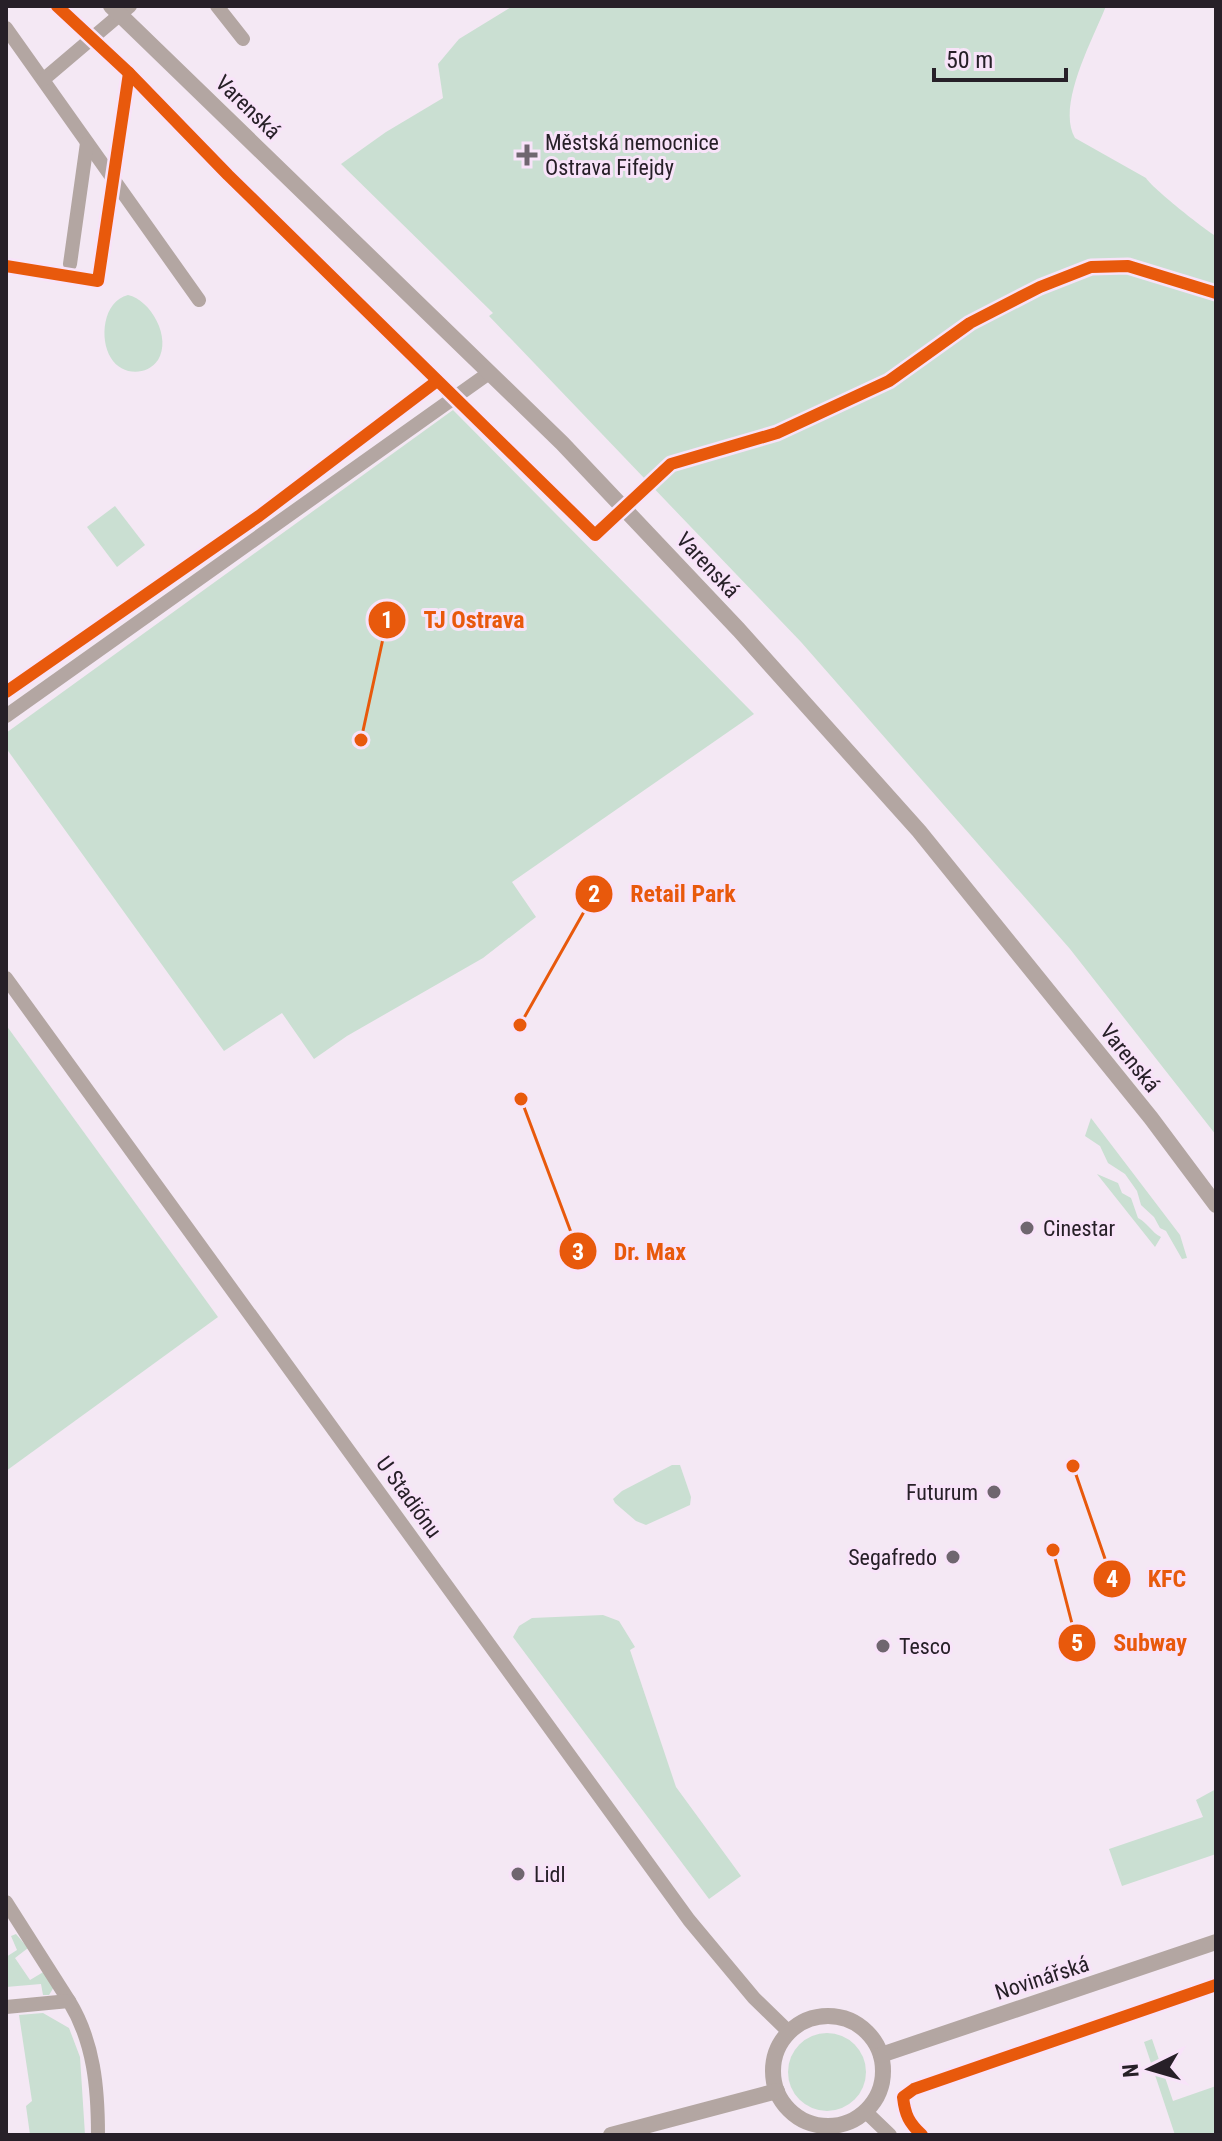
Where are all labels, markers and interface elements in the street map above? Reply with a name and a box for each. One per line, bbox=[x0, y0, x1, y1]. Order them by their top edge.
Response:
scale bar bbox=[934, 32, 1066, 82]
text: 50 m bbox=[946, 46, 993, 74]
street label: Varenská bbox=[210, 70, 286, 144]
place label: Městská nemocnice Ostrava Fifejdy bbox=[545, 130, 719, 180]
marker: Městská nemocnice Ostrava Fifejdy bbox=[516, 144, 538, 166]
street label: Varenská bbox=[671, 527, 745, 603]
callout: TJ Ostrava bbox=[367, 596, 540, 644]
text: 1 bbox=[381, 606, 393, 634]
text: TJ Ostrava bbox=[423, 606, 525, 634]
callout: Retail Park bbox=[574, 870, 752, 918]
text: 2 bbox=[588, 880, 600, 908]
text: Retail Park bbox=[630, 880, 736, 908]
street label: Varenská bbox=[1095, 1019, 1165, 1097]
place label: Cinestar bbox=[1043, 1216, 1116, 1241]
marker: Cinestar bbox=[1018, 1219, 1036, 1237]
callout: Dr. Max bbox=[558, 1227, 702, 1275]
text: 3 bbox=[572, 1238, 584, 1266]
text: Dr. Max bbox=[614, 1238, 686, 1266]
street label: U Stadiónu bbox=[371, 1452, 447, 1542]
place label: Futurum bbox=[906, 1480, 978, 1505]
marker: Futurum bbox=[985, 1483, 1003, 1501]
place label: Segafredo bbox=[848, 1545, 937, 1570]
marker: Segafredo bbox=[944, 1548, 962, 1566]
callout: KFC bbox=[1092, 1555, 1202, 1603]
text: 4 bbox=[1106, 1565, 1118, 1593]
text: KFC bbox=[1148, 1565, 1186, 1593]
callout: Subway bbox=[1057, 1619, 1203, 1667]
text: 5 bbox=[1071, 1629, 1083, 1657]
text: Subway bbox=[1113, 1629, 1187, 1657]
place label: Tesco bbox=[899, 1634, 951, 1659]
marker: Tesco bbox=[874, 1637, 892, 1655]
place label: Lidl bbox=[534, 1862, 565, 1887]
marker: Lidl bbox=[509, 1865, 527, 1883]
street label: Novinářská bbox=[992, 1951, 1092, 2005]
north arrow bbox=[1110, 2029, 1190, 2109]
text: N bbox=[1118, 2063, 1144, 2079]

